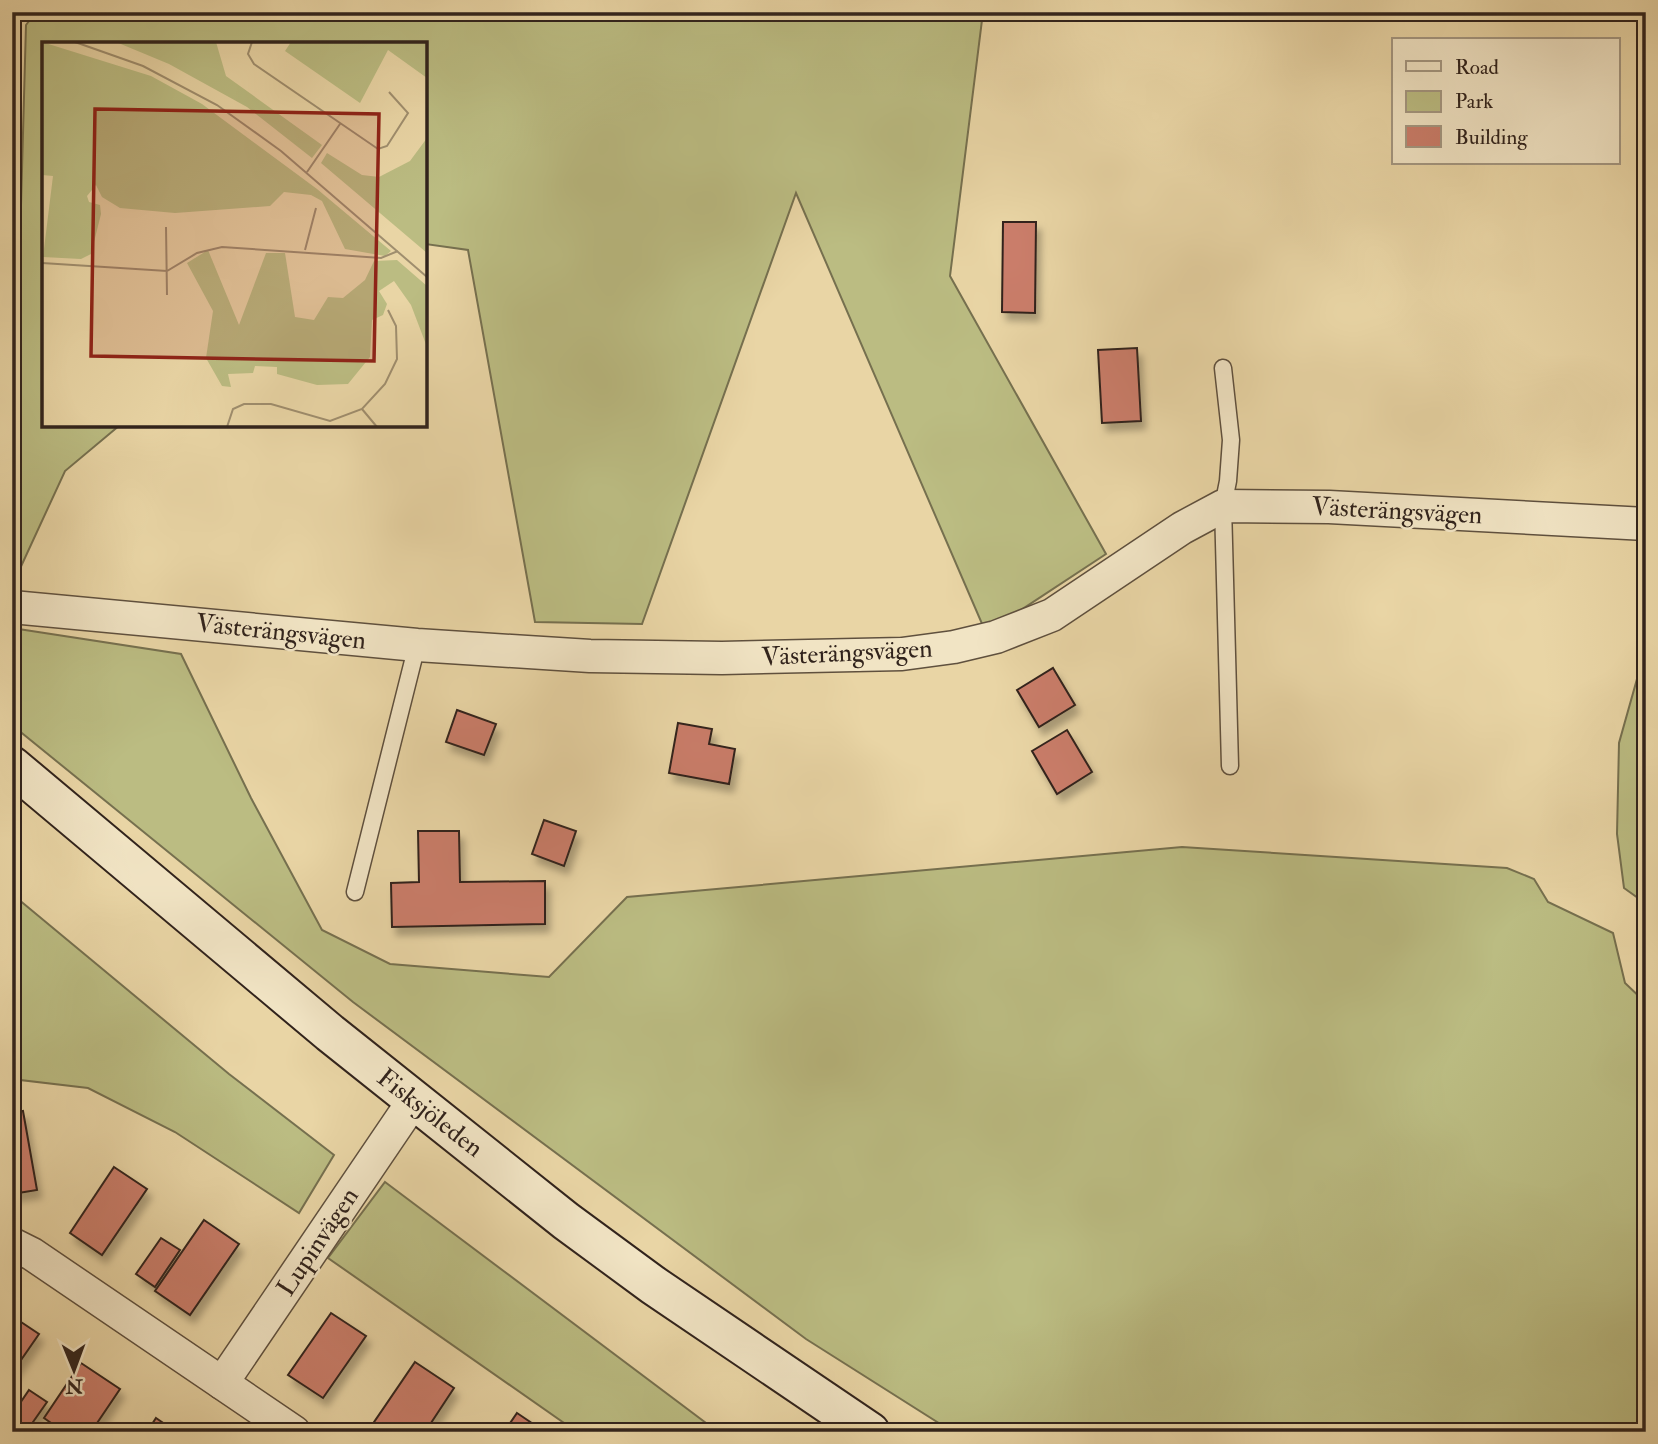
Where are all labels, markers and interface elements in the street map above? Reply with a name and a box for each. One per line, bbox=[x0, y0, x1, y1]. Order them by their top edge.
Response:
legend bbox=[1392, 38, 1620, 164]
inset map bbox=[42, 42, 427, 427]
text: Road bbox=[1455, 54, 1500, 81]
text: Park bbox=[1455, 88, 1493, 115]
text: Building bbox=[1455, 124, 1528, 151]
street label: Västerängsvägen bbox=[1311, 491, 1483, 531]
street label: Västerängsvägen bbox=[194, 607, 368, 657]
street label: Västerängsvägen bbox=[761, 633, 933, 673]
street label: Fisksjöleden bbox=[371, 1062, 489, 1164]
street label: Lupinvägen bbox=[270, 1182, 367, 1303]
north arrow bbox=[38, 1336, 108, 1406]
text: N bbox=[65, 1374, 84, 1398]

